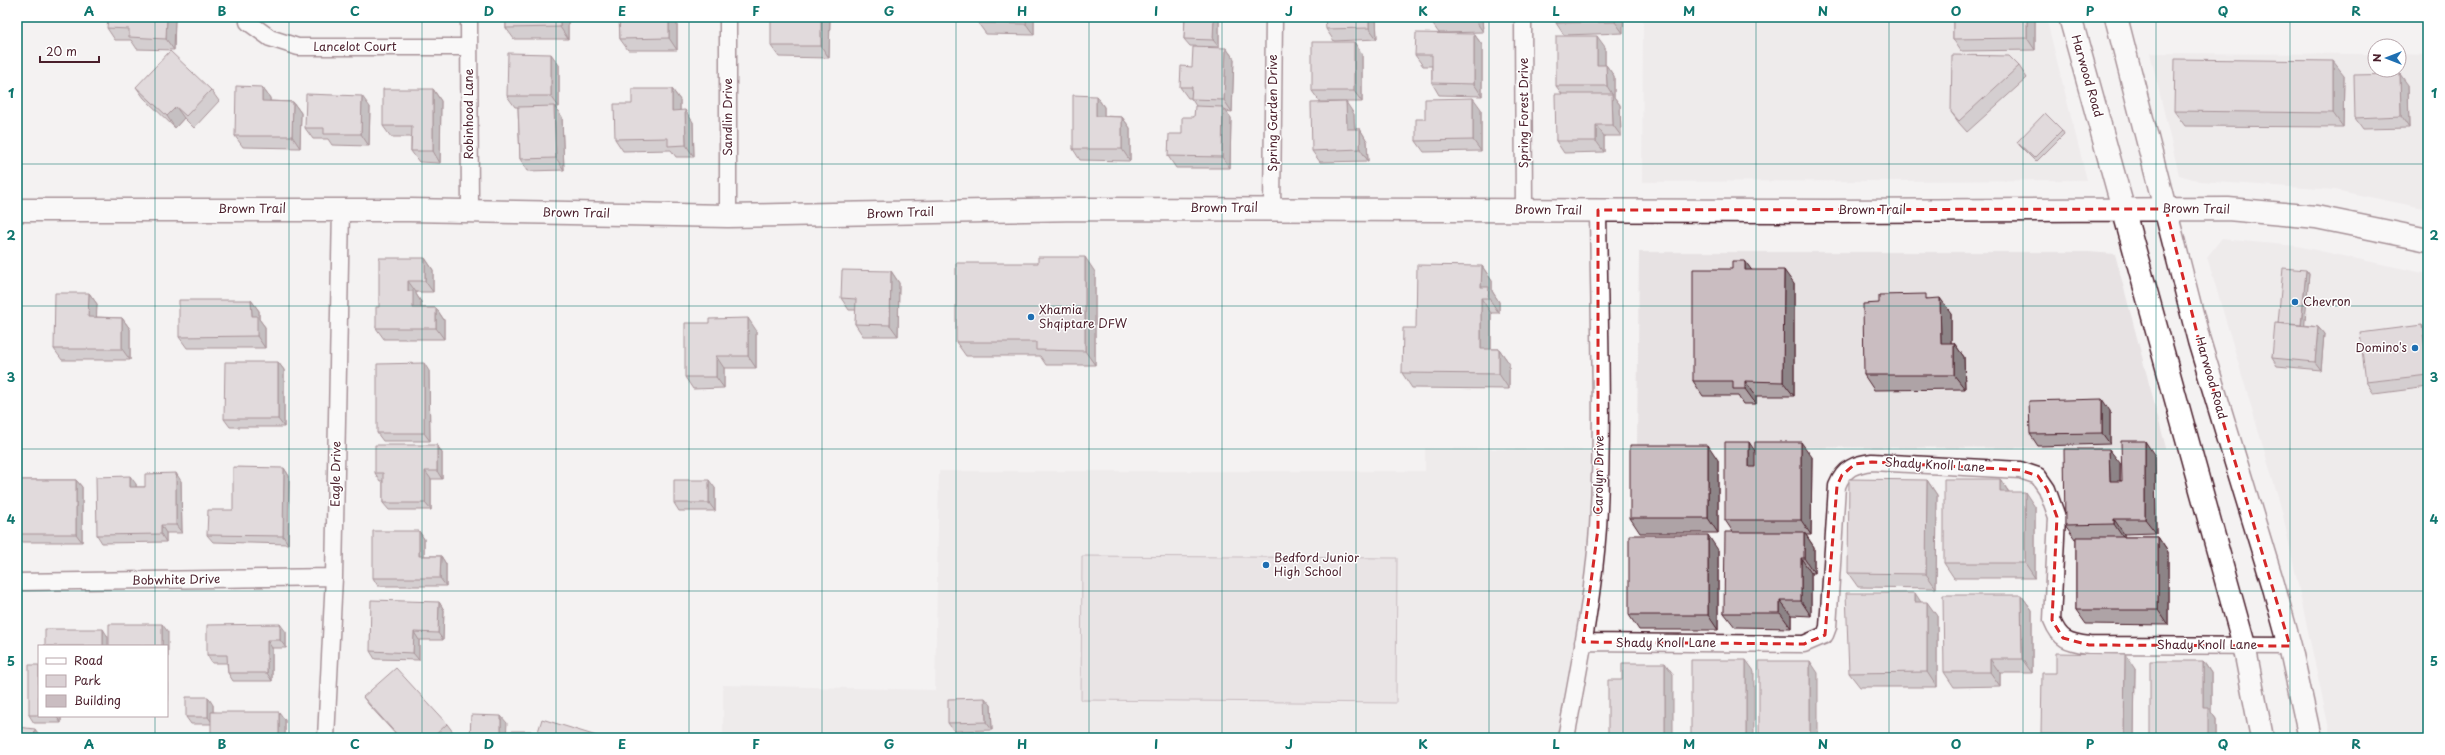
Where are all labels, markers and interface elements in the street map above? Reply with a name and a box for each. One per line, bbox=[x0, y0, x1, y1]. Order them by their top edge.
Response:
text: A bbox=[84, 1, 94, 20]
text: B bbox=[218, 1, 227, 20]
text: C bbox=[350, 1, 360, 20]
text: D bbox=[484, 1, 494, 20]
text: E bbox=[618, 1, 626, 20]
text: F bbox=[752, 1, 760, 20]
text: G bbox=[884, 1, 894, 20]
text: H bbox=[1017, 1, 1027, 20]
text: I bbox=[1154, 1, 1158, 20]
text: J bbox=[1285, 1, 1293, 20]
text: K bbox=[1418, 1, 1428, 20]
text: L bbox=[1552, 1, 1560, 20]
text: M bbox=[1683, 1, 1695, 20]
text: N bbox=[1818, 1, 1828, 20]
text: O bbox=[1951, 1, 1961, 20]
text: P bbox=[2086, 1, 2095, 20]
text: Q bbox=[2218, 1, 2228, 20]
text: R bbox=[2351, 1, 2361, 20]
street label: Harwood Road bbox=[2068, 32, 2108, 119]
street label: Lancelot Court bbox=[313, 37, 397, 55]
scale bar bbox=[40, 38, 99, 64]
north arrow bbox=[2367, 38, 2407, 78]
text: 20 m bbox=[46, 42, 77, 60]
text: N bbox=[2368, 53, 2385, 62]
street label: Spring Garden Drive bbox=[1263, 54, 1281, 172]
street label: Spring Forest Drive bbox=[1514, 58, 1532, 168]
street label: Robinhood Lane bbox=[459, 68, 477, 160]
street label: Sandlin Drive bbox=[718, 78, 736, 156]
text: 1 bbox=[8, 83, 14, 102]
text: 1 bbox=[2431, 83, 2437, 102]
street label: Brown Trail bbox=[1190, 198, 1258, 216]
street label: Brown Trail bbox=[2162, 198, 2230, 218]
street label: Brown Trail bbox=[218, 199, 286, 217]
street label: Brown Trail bbox=[1514, 199, 1582, 219]
street label: Brown Trail bbox=[1838, 200, 1906, 218]
street label: Brown Trail bbox=[542, 202, 610, 222]
street label: Brown Trail bbox=[866, 202, 934, 222]
text: 2 bbox=[6, 225, 16, 244]
text: 2 bbox=[2429, 225, 2439, 244]
place label: Chevron bbox=[2303, 292, 2351, 310]
marker: Chevron bbox=[2290, 297, 2300, 307]
place label: Xhamia Shqiptare DFW bbox=[1039, 300, 1128, 332]
marker: Xhamia Shqiptare DFW bbox=[1026, 312, 1036, 322]
street label: Harwood Road bbox=[2192, 334, 2232, 421]
place label: Domino's bbox=[2355, 338, 2408, 356]
marker: Domino's bbox=[2410, 343, 2420, 353]
text: 3 bbox=[7, 367, 16, 386]
text: 3 bbox=[2430, 367, 2439, 386]
street label: Carolyn Drive bbox=[1588, 435, 1608, 515]
street label: Eagle Drive bbox=[325, 441, 345, 507]
street label: Shady Knoll Lane bbox=[1884, 452, 1986, 476]
text: 4 bbox=[7, 509, 16, 528]
text: 4 bbox=[2430, 509, 2439, 528]
place label: Bedford Junior High School bbox=[1274, 548, 1360, 580]
marker: Bedford Junior High School bbox=[1261, 560, 1271, 570]
street label: Bobwhite Drive bbox=[132, 569, 220, 589]
street label: Shady Knoll Lane bbox=[1616, 633, 1717, 651]
street label: Shady Knoll Lane bbox=[2157, 635, 2258, 653]
legend bbox=[38, 645, 168, 717]
text: 5 bbox=[7, 651, 15, 670]
text: Road bbox=[74, 651, 103, 669]
text: 5 bbox=[2430, 651, 2438, 670]
text: Park bbox=[74, 671, 101, 689]
text: Building bbox=[74, 691, 121, 709]
text: A bbox=[84, 734, 94, 753]
text: B bbox=[218, 734, 227, 753]
text: C bbox=[350, 734, 360, 753]
text: D bbox=[484, 734, 494, 753]
text: E bbox=[618, 734, 626, 753]
text: F bbox=[752, 734, 760, 753]
text: G bbox=[884, 734, 894, 753]
text: H bbox=[1017, 734, 1027, 753]
text: I bbox=[1154, 734, 1158, 753]
text: J bbox=[1285, 734, 1293, 753]
text: K bbox=[1418, 734, 1428, 753]
text: L bbox=[1552, 734, 1560, 753]
text: M bbox=[1683, 734, 1695, 753]
text: N bbox=[1818, 734, 1828, 753]
text: O bbox=[1951, 734, 1961, 753]
text: P bbox=[2086, 734, 2095, 753]
text: Q bbox=[2218, 734, 2228, 753]
text: R bbox=[2351, 734, 2361, 753]

